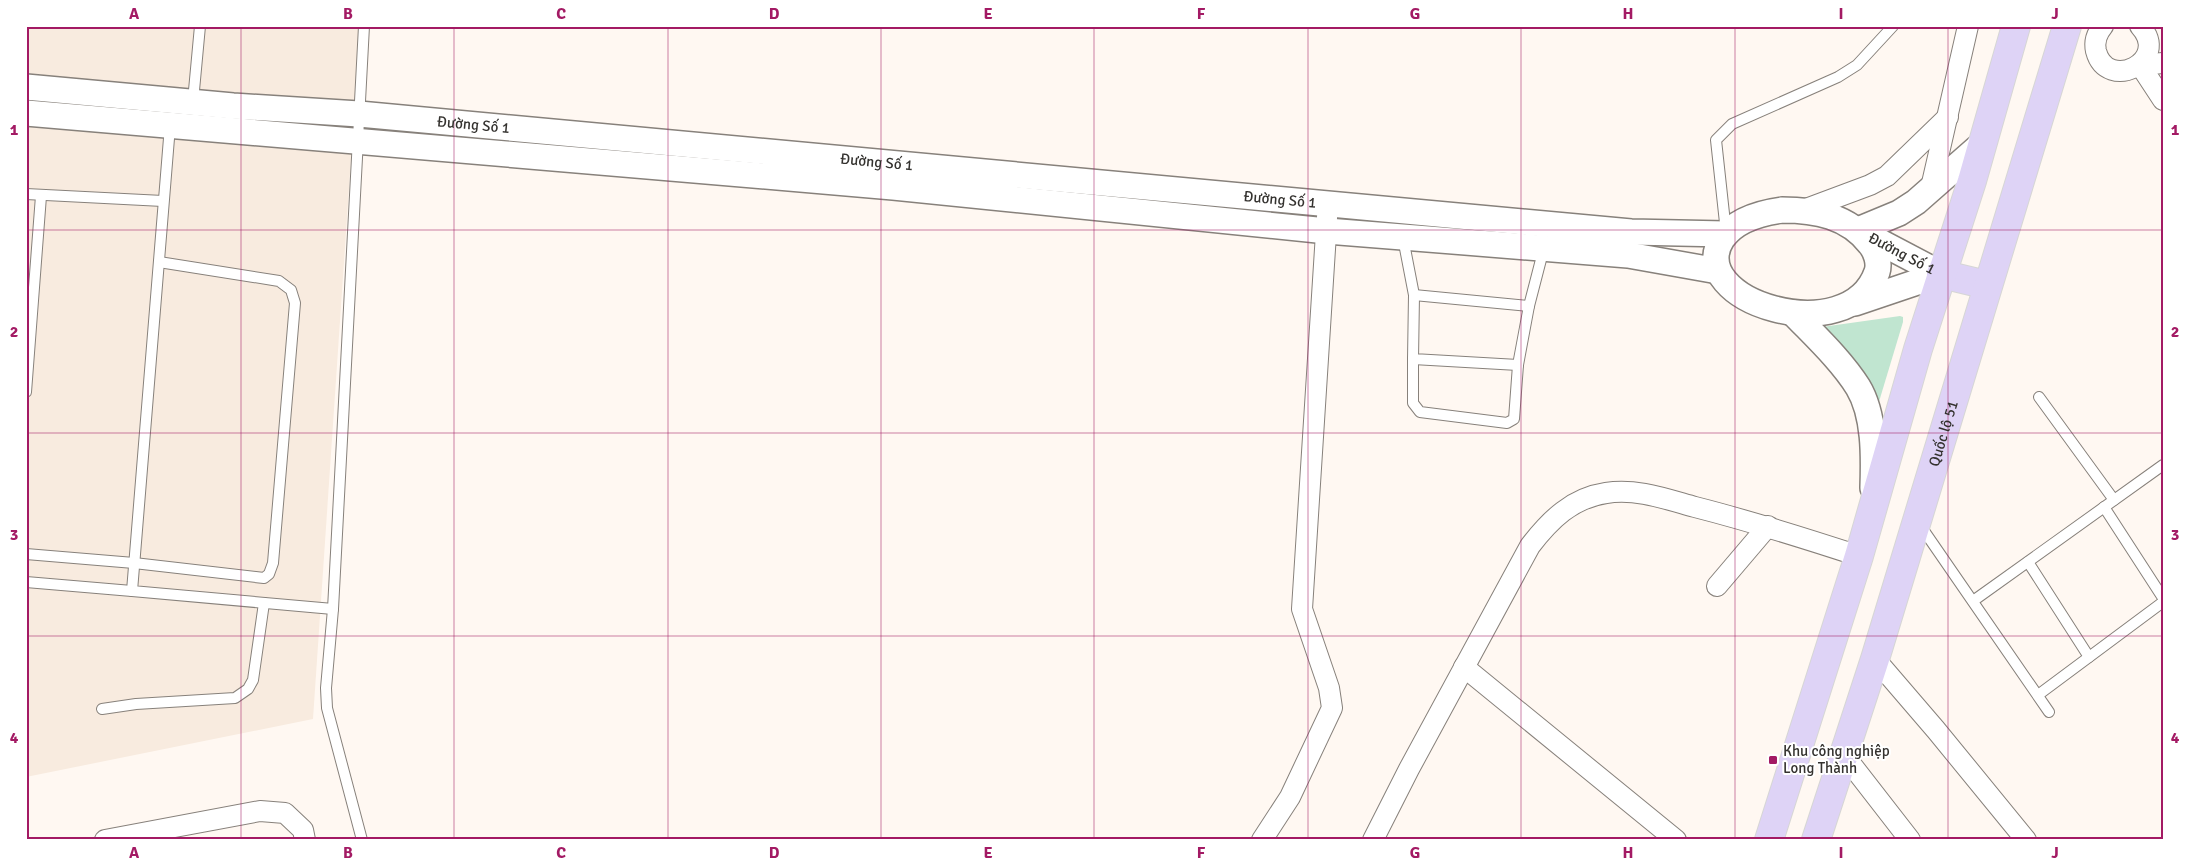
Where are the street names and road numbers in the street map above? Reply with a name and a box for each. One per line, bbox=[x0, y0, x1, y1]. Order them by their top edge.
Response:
street label: Đường Số 1 bbox=[436, 112, 511, 137]
street label: Đường Số 1 bbox=[839, 150, 914, 174]
street label: Đường Số 1 bbox=[1243, 187, 1317, 212]
street label: Đường Số 1 bbox=[1865, 229, 1938, 278]
street label: Quốc lộ 51 bbox=[1925, 398, 1962, 469]

